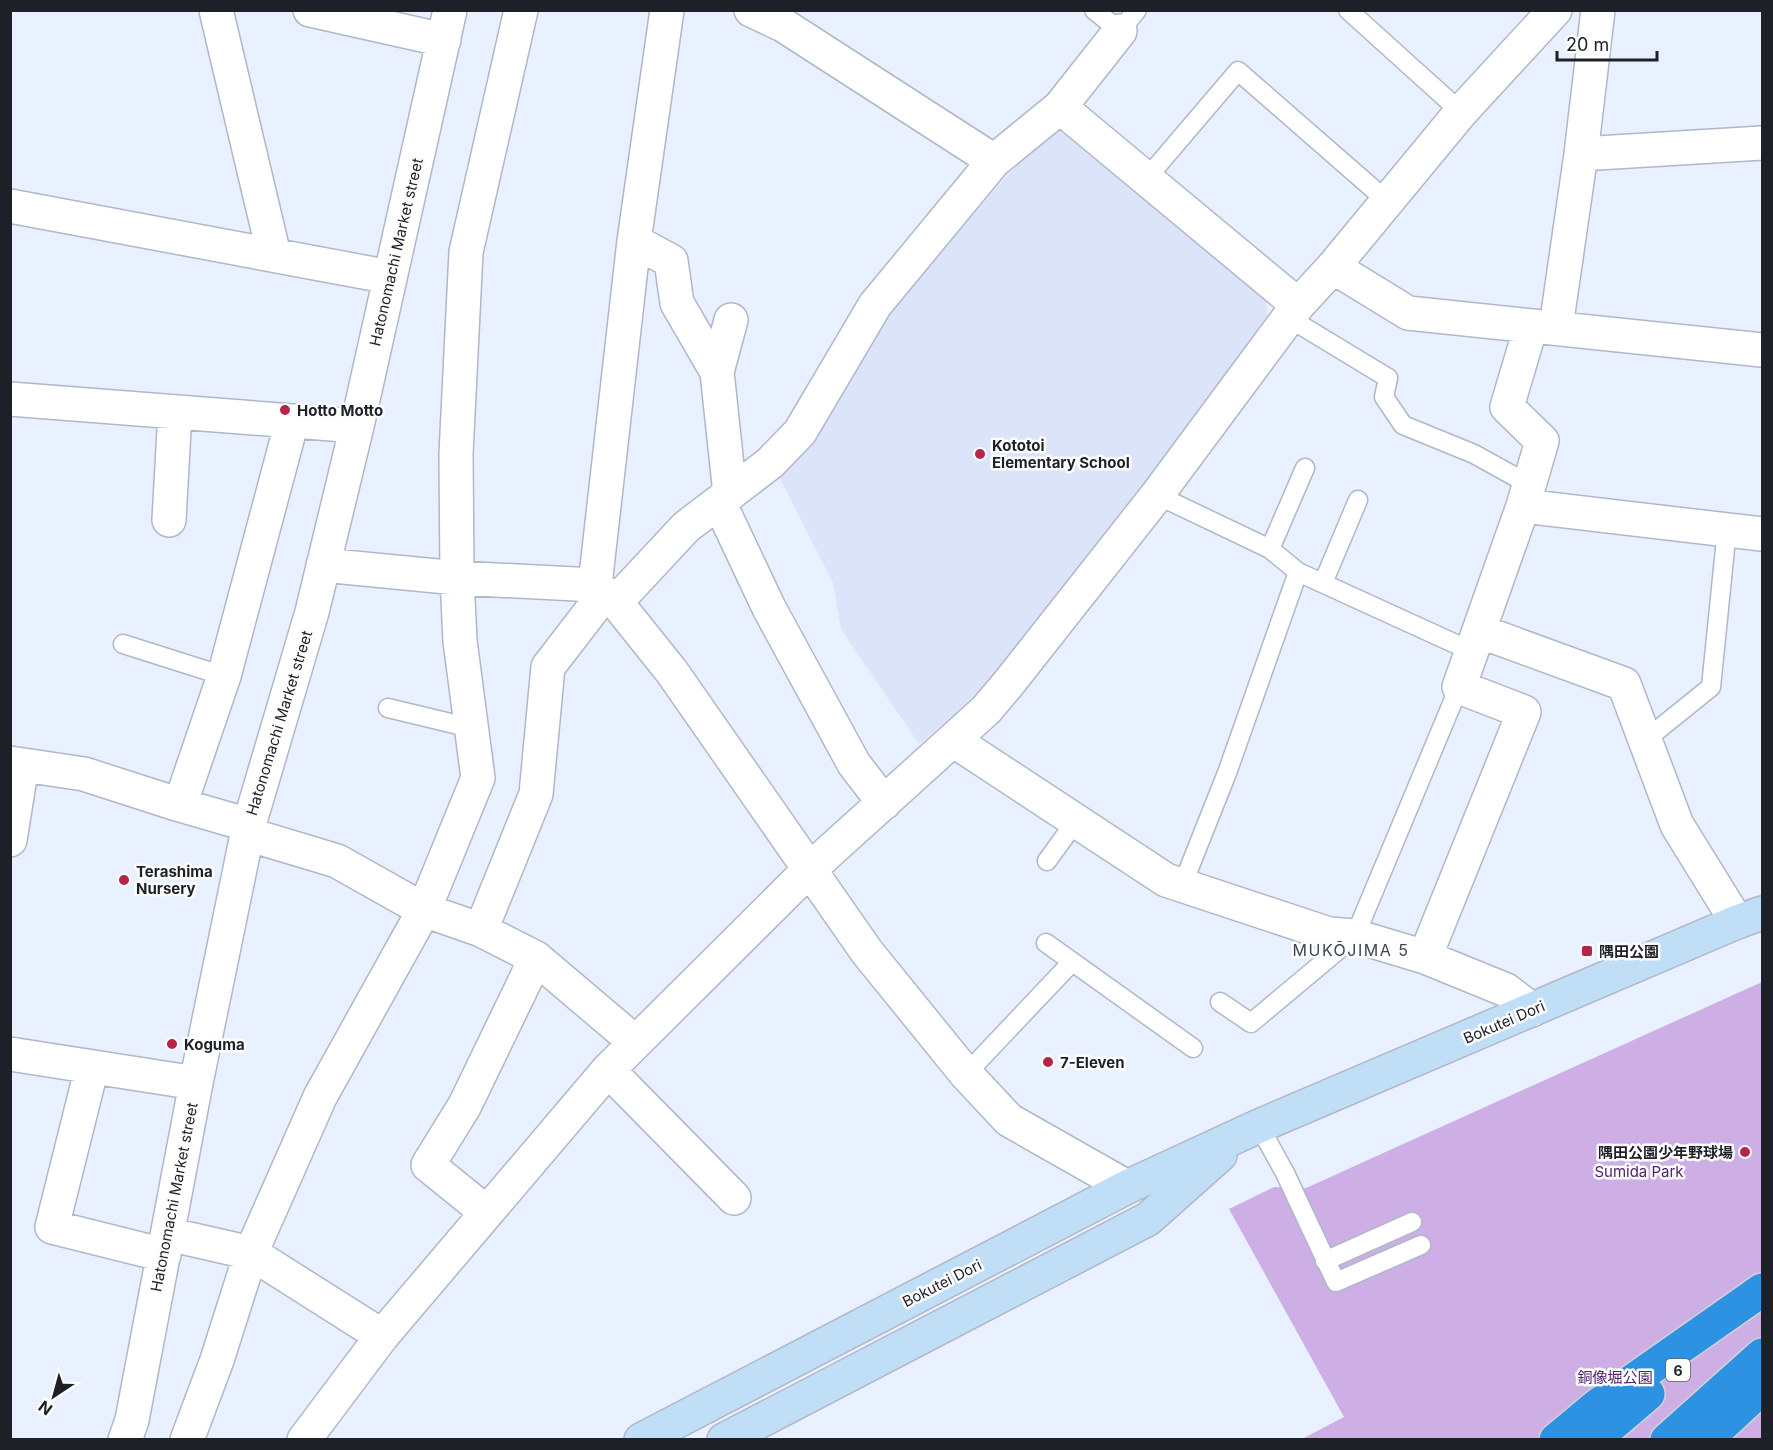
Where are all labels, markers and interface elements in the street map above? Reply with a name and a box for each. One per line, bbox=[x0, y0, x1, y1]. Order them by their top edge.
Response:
scale bar bbox=[1557, 24, 1658, 62]
text: 20 m bbox=[1566, 34, 1609, 55]
street label: Hatonomachi Market street bbox=[365, 156, 427, 348]
place label: Hotto Motto bbox=[297, 401, 383, 420]
marker: Hotto Motto bbox=[278, 403, 292, 417]
place label: Kototoi Elementary School bbox=[992, 436, 1130, 472]
marker: Kototoi Elementary School bbox=[973, 447, 987, 461]
street label: Hatonomachi Market street bbox=[242, 628, 316, 818]
place label: Terashima Nursery bbox=[136, 862, 213, 898]
marker: Terashima Nursery bbox=[117, 873, 131, 887]
district label: MUKŌJIMA 5 bbox=[1293, 940, 1409, 960]
place label: 隅田公園 bbox=[1599, 942, 1659, 961]
marker: 隅田公園 bbox=[1580, 944, 1594, 958]
street label: Bokutei Dori bbox=[1460, 996, 1548, 1048]
place label: Koguma bbox=[184, 1035, 245, 1054]
marker: Koguma bbox=[165, 1037, 179, 1051]
place label: 7-Eleven bbox=[1060, 1053, 1125, 1072]
marker: 7-Eleven bbox=[1041, 1055, 1055, 1069]
street label: Hatonomachi Market street bbox=[146, 1101, 202, 1293]
place label: 隅田公園少年野球場 bbox=[1598, 1143, 1733, 1162]
marker: 隅田公園少年野球場 bbox=[1738, 1145, 1752, 1159]
park label: Sumida Park bbox=[1594, 1162, 1684, 1181]
street label: Bokutei Dori bbox=[899, 1255, 985, 1311]
road number: 6 bbox=[1666, 1359, 1690, 1381]
north arrow bbox=[24, 1366, 84, 1426]
park label: 銅像堀公園 bbox=[1577, 1368, 1653, 1387]
text: N bbox=[34, 1396, 56, 1420]

